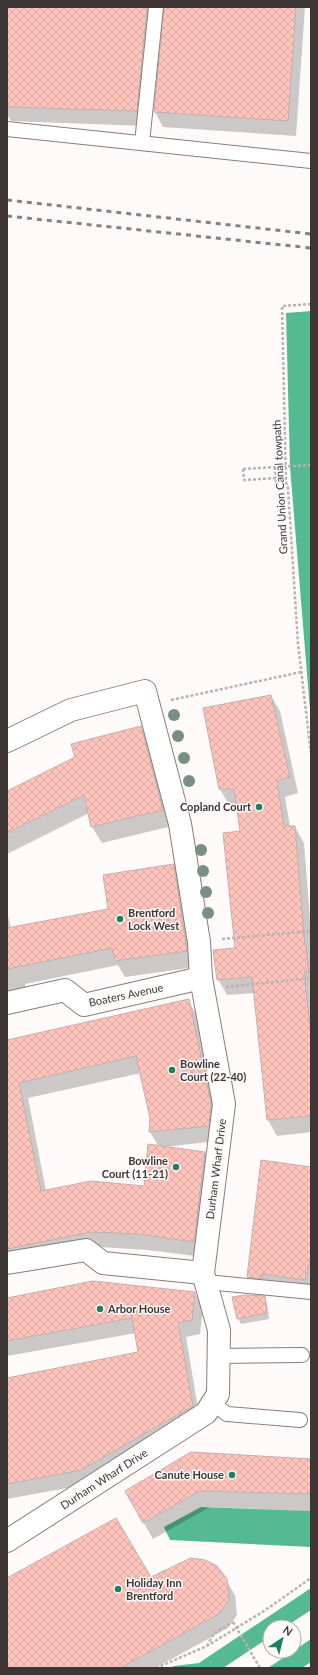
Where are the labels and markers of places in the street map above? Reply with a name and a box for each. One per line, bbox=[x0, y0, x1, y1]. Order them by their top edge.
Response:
place label: Copland Court bbox=[180, 800, 252, 813]
marker: Copland Court bbox=[254, 802, 264, 812]
place label: Brentford Lock West bbox=[128, 906, 180, 932]
marker: Brentford Lock West bbox=[115, 914, 125, 924]
place label: Bowline Court (22-40) bbox=[180, 1057, 246, 1083]
marker: Bowline Court (22-40) bbox=[167, 1065, 177, 1075]
place label: Bowline Court (11-21) bbox=[102, 1154, 168, 1180]
marker: Bowline Court (11-21) bbox=[171, 1162, 181, 1172]
place label: Arbor House bbox=[107, 1302, 171, 1315]
marker: Arbor House bbox=[95, 1304, 105, 1314]
place label: Canute House bbox=[155, 1468, 224, 1481]
marker: Canute House bbox=[227, 1470, 237, 1480]
place label: Holiday Inn Brentford bbox=[126, 1576, 182, 1602]
marker: Holiday Inn Brentford bbox=[113, 1584, 123, 1594]

